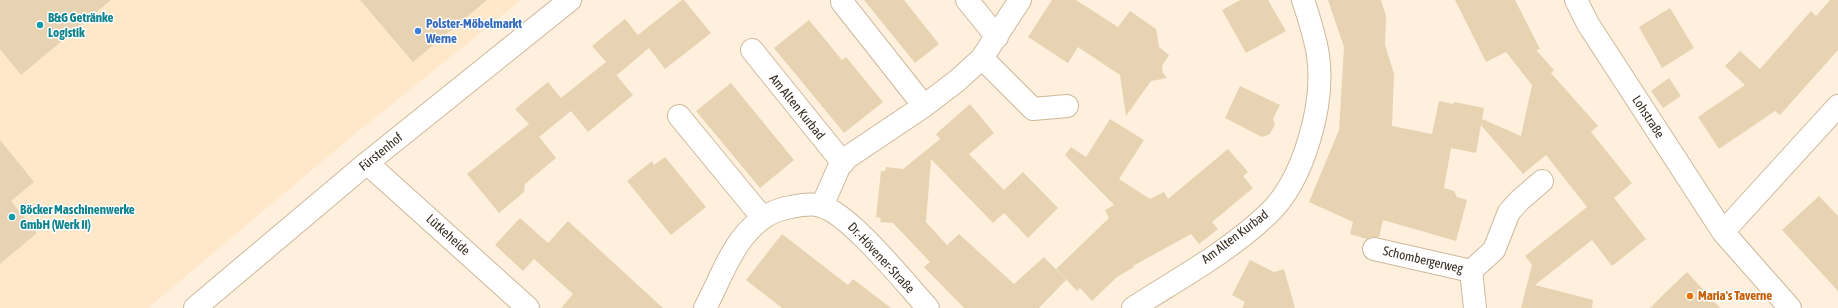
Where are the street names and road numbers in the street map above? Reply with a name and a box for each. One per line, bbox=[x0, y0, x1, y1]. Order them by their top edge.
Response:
street label: Am Alten Kurbad bbox=[766, 71, 828, 143]
street label: Lohstraße bbox=[1629, 93, 1667, 141]
street label: Fürstenhof bbox=[356, 130, 406, 174]
street label: Am Alten Kurbad bbox=[1198, 207, 1272, 267]
street label: Lütkeheide bbox=[423, 211, 473, 259]
street label: Dr.-Hövener-Straße bbox=[844, 219, 918, 297]
street label: Schombergerweg bbox=[1381, 243, 1465, 277]

